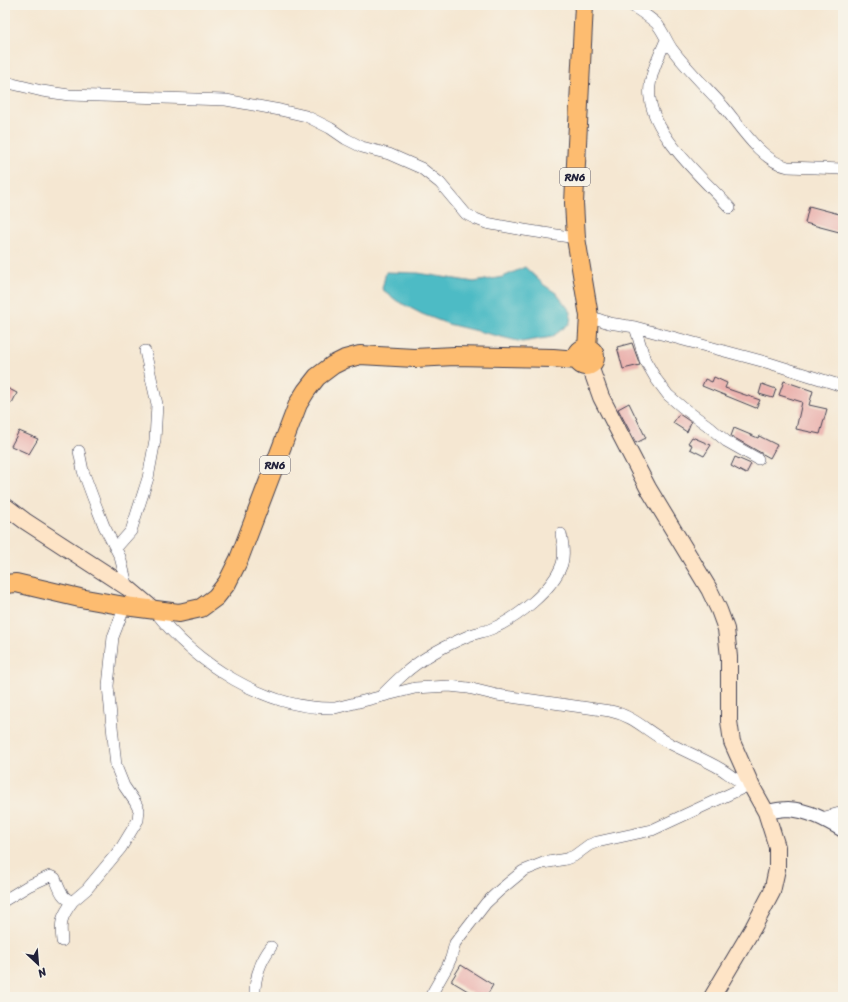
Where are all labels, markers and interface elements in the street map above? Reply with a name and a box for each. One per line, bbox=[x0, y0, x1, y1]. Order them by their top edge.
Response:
road number: RN6 bbox=[560, 168, 590, 186]
road number: RN6 bbox=[260, 456, 290, 474]
north arrow bbox=[18, 944, 58, 984]
text: N bbox=[34, 962, 51, 983]

